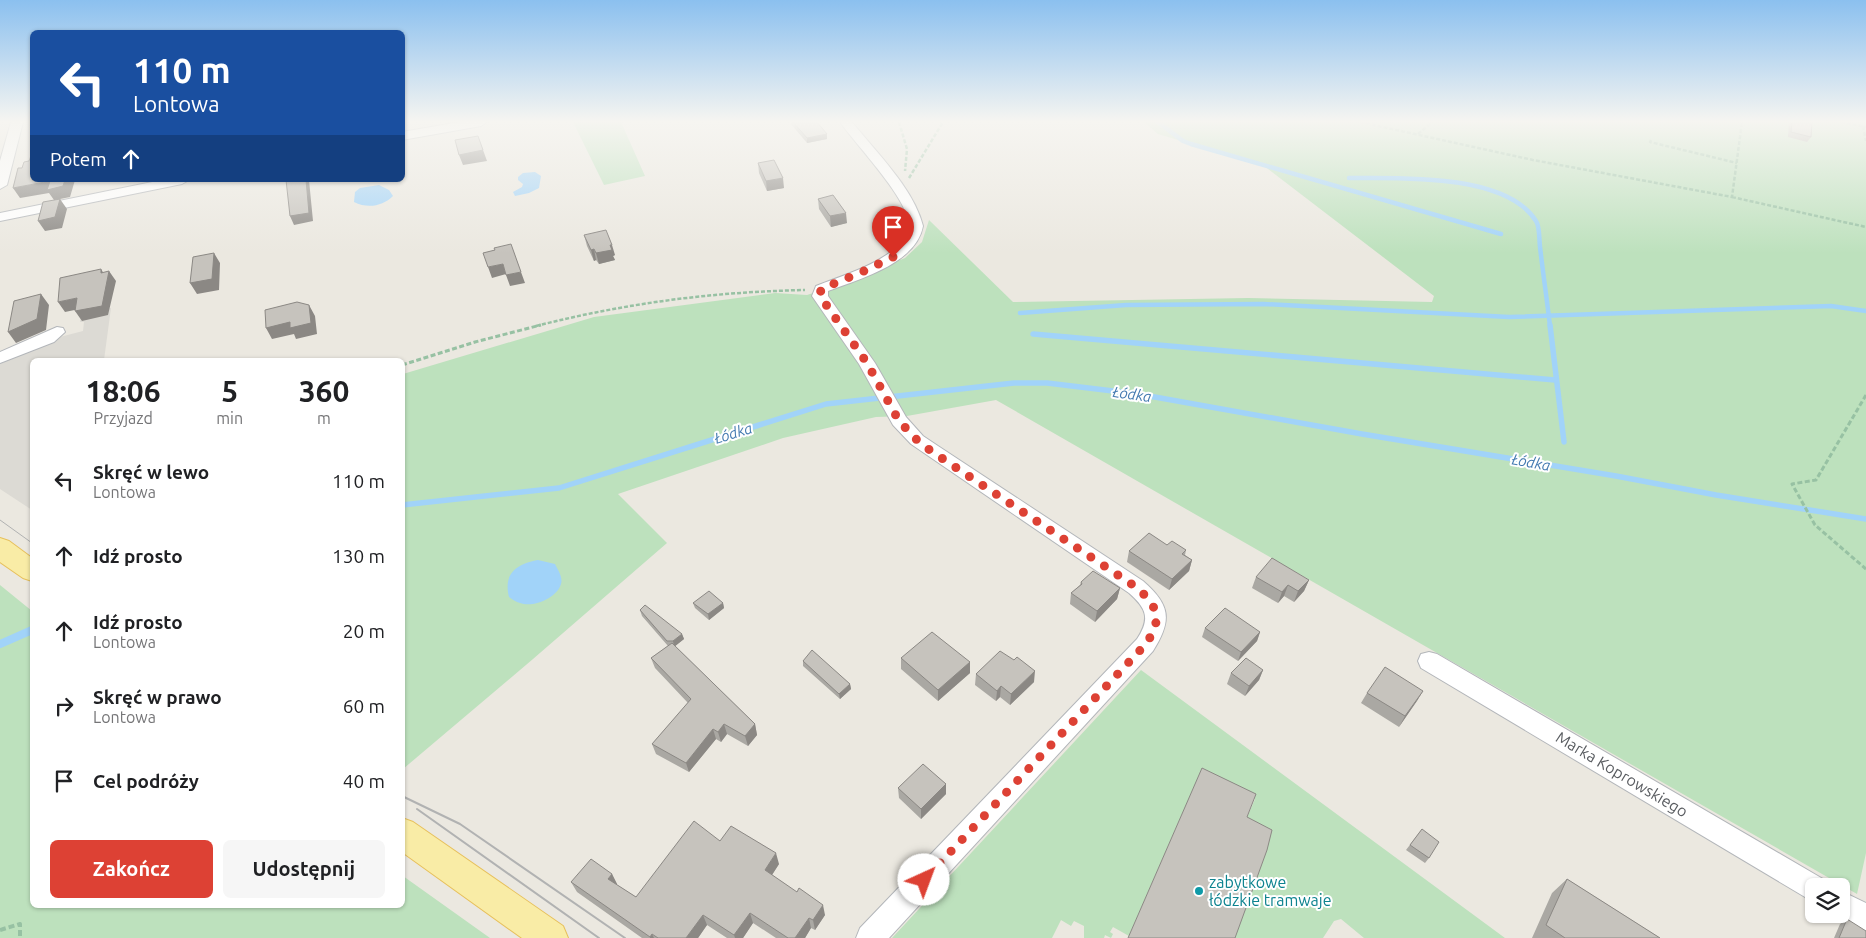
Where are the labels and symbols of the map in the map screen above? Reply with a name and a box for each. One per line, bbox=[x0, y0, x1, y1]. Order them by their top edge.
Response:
pin bbox=[872, 206, 914, 257]
water label: Łódka bbox=[1111, 383, 1153, 405]
water label: Łódka bbox=[712, 419, 754, 447]
water label: Łódka bbox=[1510, 450, 1552, 474]
street label: Marka Koprowskiego bbox=[1553, 728, 1691, 820]
position arrow bbox=[897, 853, 949, 905]
place label: zabytkowe łódzkie tramwaje bbox=[1209, 873, 1332, 909]
marker: zabytkowe łódzkie tramwaje bbox=[1193, 885, 1205, 897]

